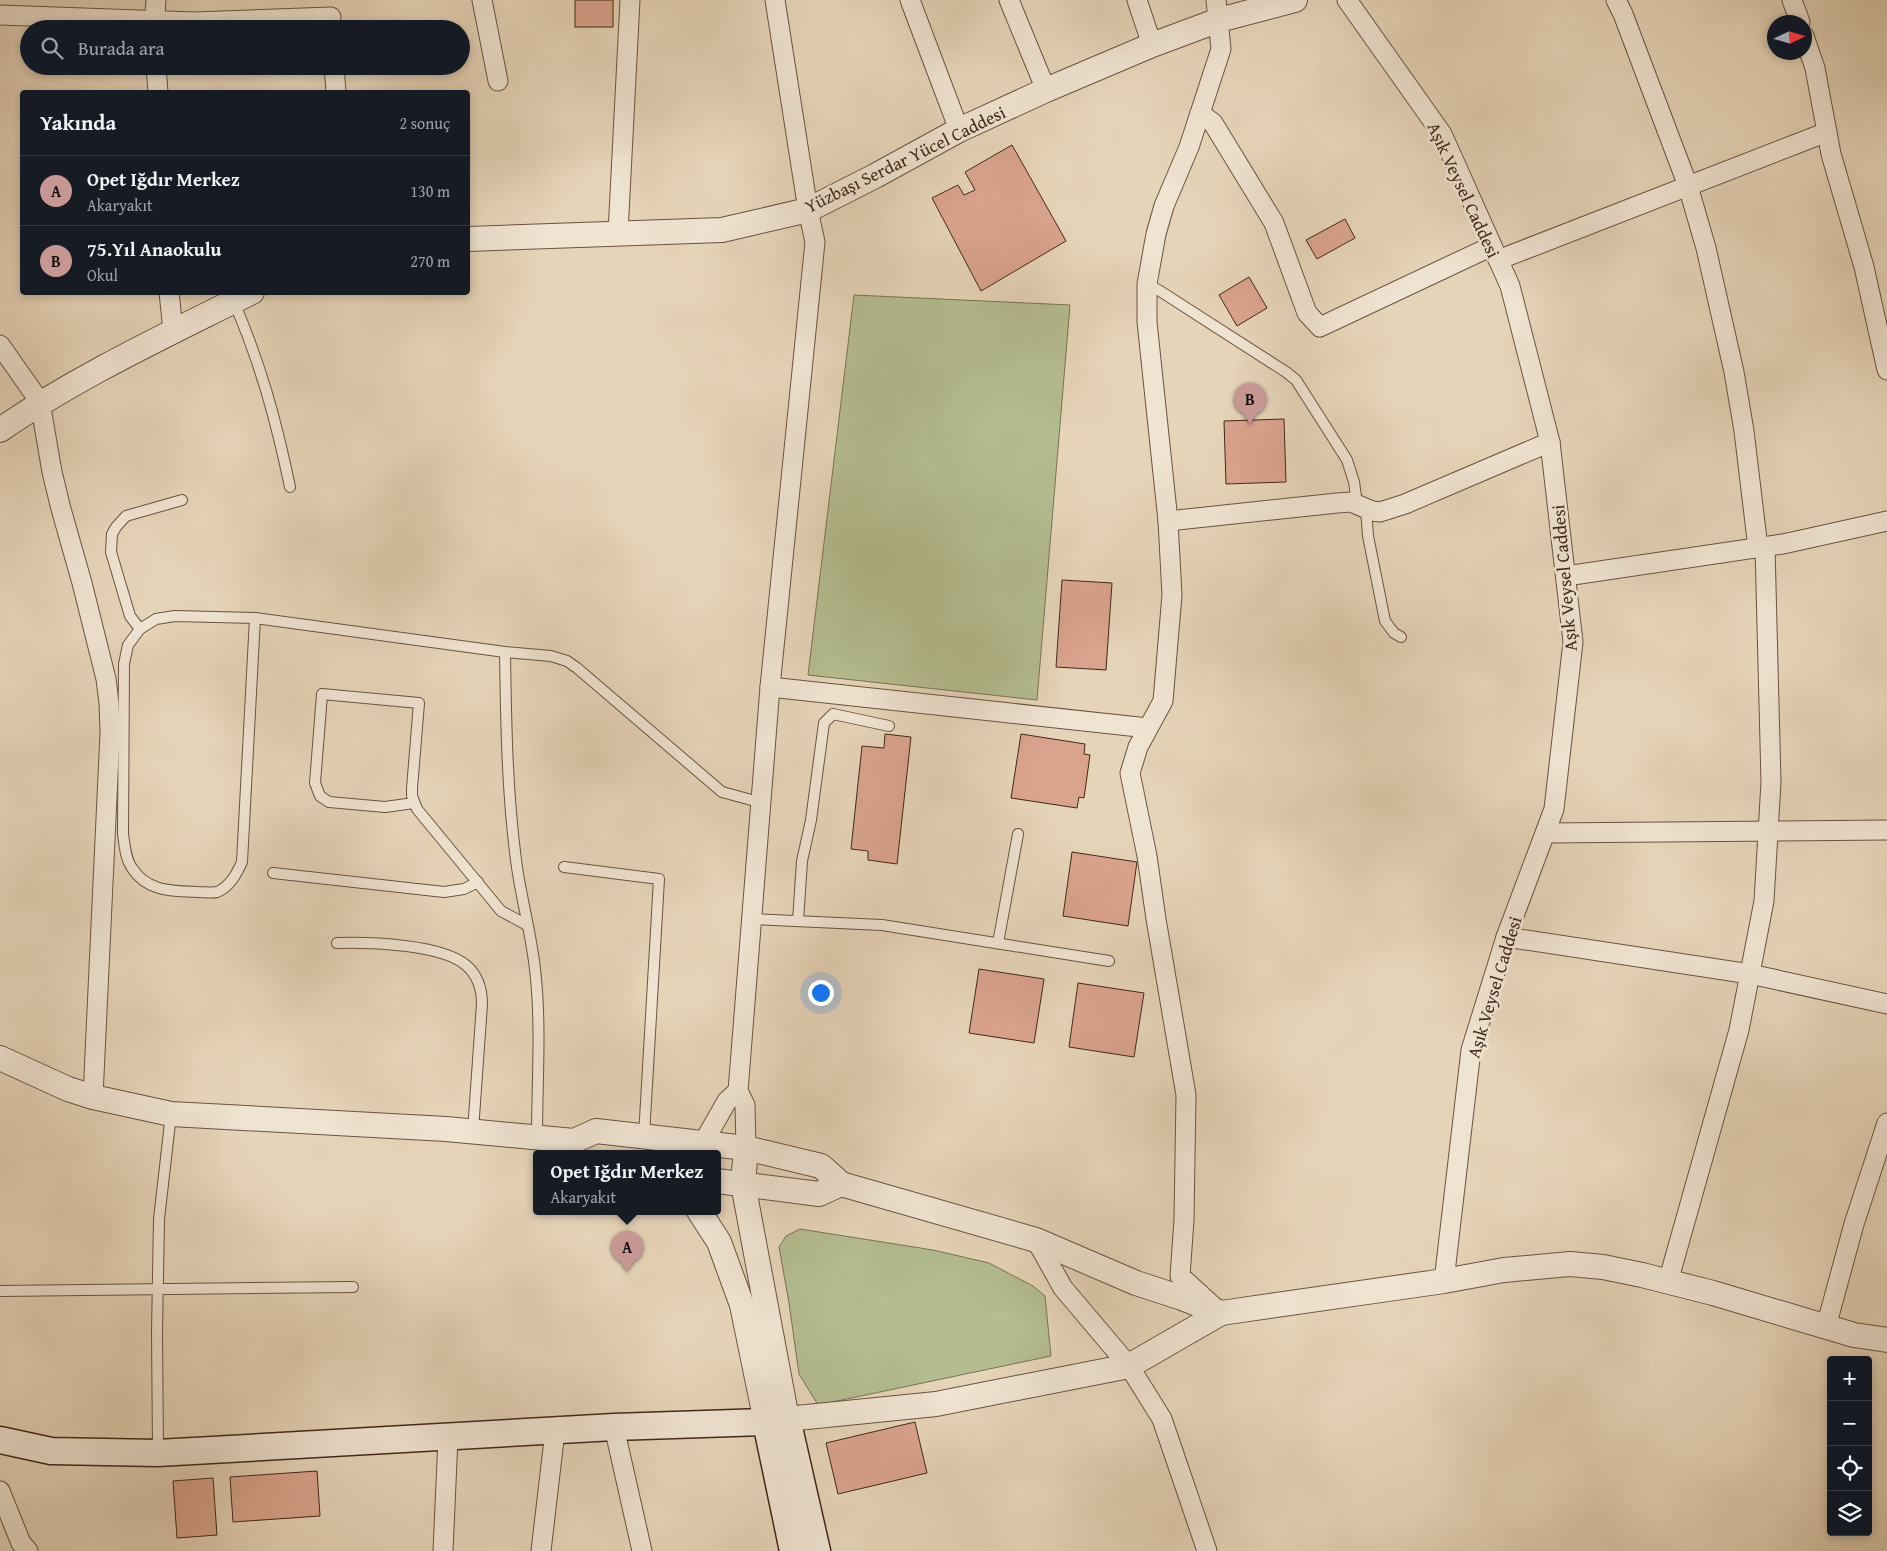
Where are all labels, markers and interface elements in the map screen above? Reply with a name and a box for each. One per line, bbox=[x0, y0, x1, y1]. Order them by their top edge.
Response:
north arrow bbox=[1767, 15, 1812, 60]
search box bbox=[20, 20, 470, 75]
icon: search bbox=[38, 34, 66, 62]
text: Burada ara bbox=[78, 34, 165, 62]
street label: Yüzbaşı Serdar Yücel Caddesi bbox=[800, 99, 1010, 219]
text: Yakında bbox=[40, 107, 116, 138]
text: 2 sonuç bbox=[400, 111, 450, 135]
street label: Aşık Veysel Caddesi bbox=[1421, 118, 1507, 262]
text: Opet Iğdır Merkez bbox=[87, 165, 240, 193]
text: A bbox=[51, 179, 61, 203]
text: 130 m bbox=[410, 179, 450, 203]
text: Akaryakıt bbox=[87, 193, 153, 217]
text: 75.Yıl Anaokulu bbox=[87, 235, 222, 263]
text: B bbox=[51, 249, 61, 273]
text: 270 m bbox=[410, 249, 450, 273]
text: Okul bbox=[87, 263, 118, 287]
pin: B bbox=[1234, 383, 1266, 424]
street label: Aşık Veysel Caddesi bbox=[1544, 504, 1584, 652]
street label: Aşık Veysel Caddesi bbox=[1460, 913, 1528, 1061]
your location bbox=[808, 980, 834, 1006]
popup bbox=[533, 1150, 721, 1215]
text: Opet Iğdır Merkez bbox=[551, 1157, 703, 1185]
text: Akaryakıt bbox=[551, 1185, 616, 1209]
pin: A bbox=[611, 1231, 643, 1272]
map controls bbox=[1827, 1356, 1872, 1536]
button: + bbox=[1827, 1356, 1872, 1401]
button: − bbox=[1827, 1401, 1872, 1446]
button: locate bbox=[1827, 1446, 1872, 1491]
button: layers bbox=[1827, 1491, 1872, 1536]

